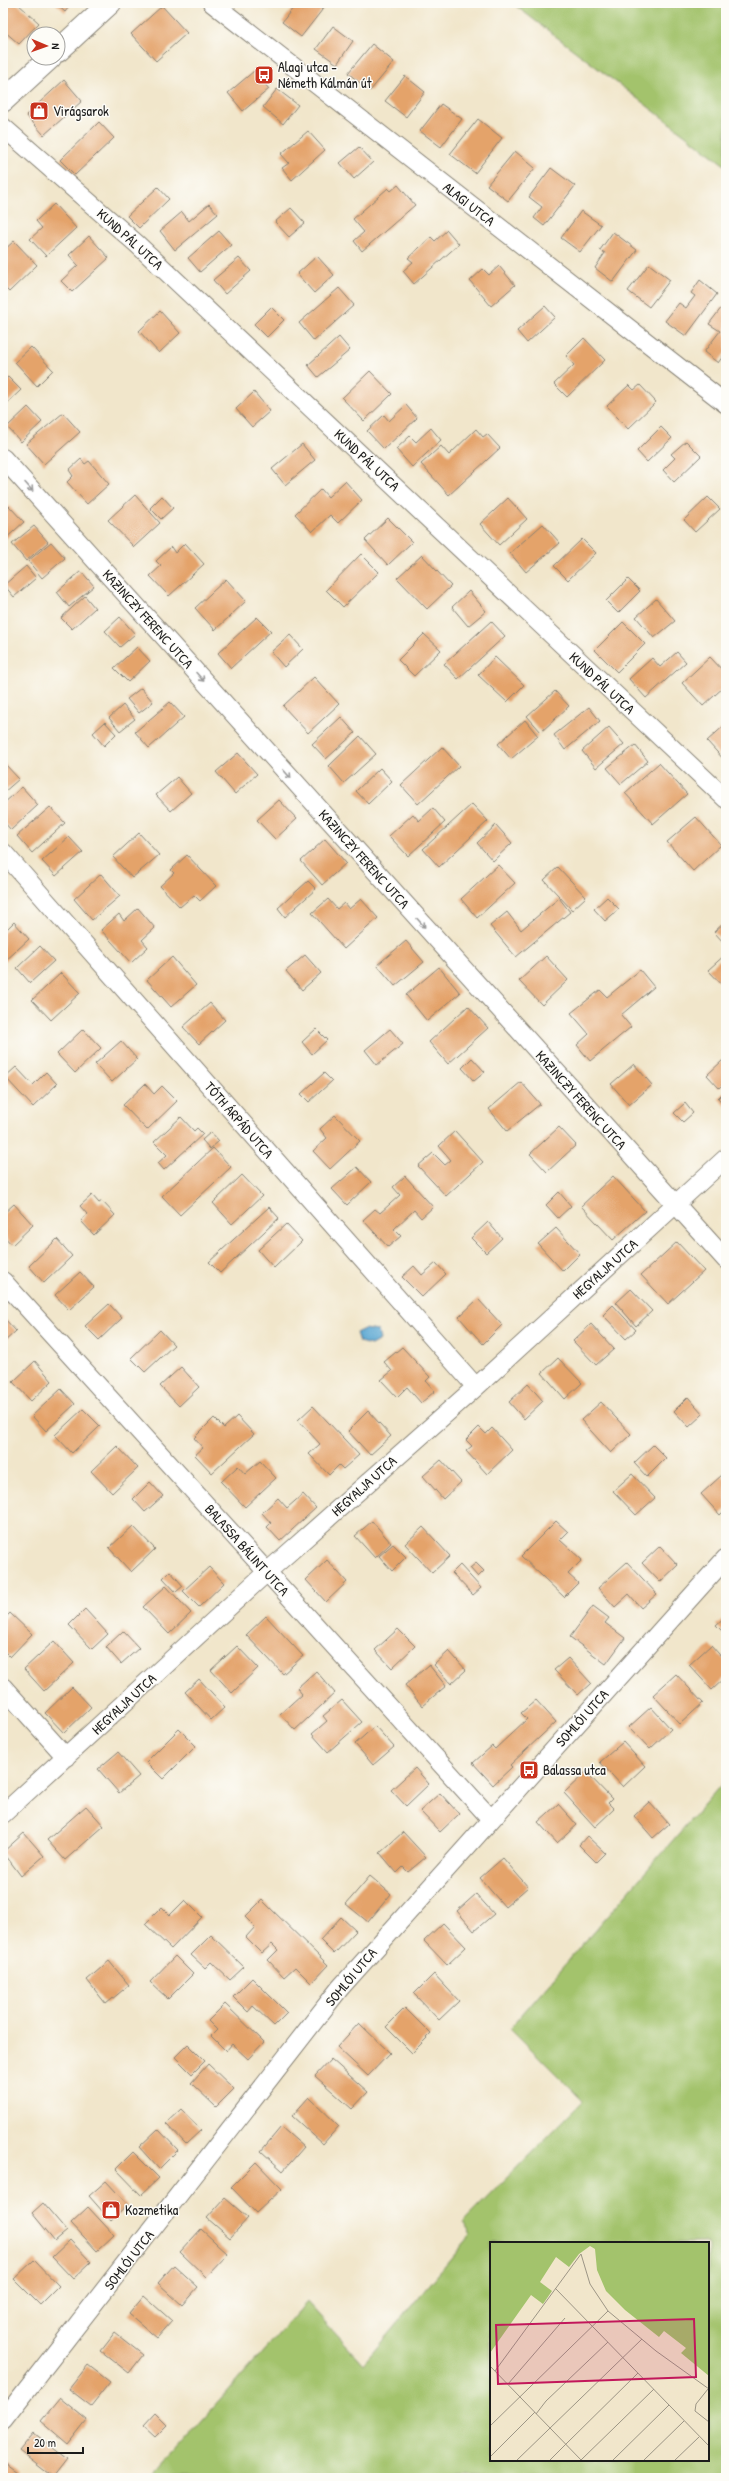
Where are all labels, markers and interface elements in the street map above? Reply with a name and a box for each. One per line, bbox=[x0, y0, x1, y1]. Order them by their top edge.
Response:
north arrow bbox=[26, 26, 66, 66]
text: N bbox=[49, 43, 63, 50]
place label: Alagi utca - Németh Kálmán út bbox=[278, 57, 372, 92]
bus stop icon: Alagi utca - Németh Kálmán út bbox=[253, 64, 275, 86]
shop icon: Virágsarok bbox=[28, 100, 50, 122]
place label: Virágsarok bbox=[53, 101, 109, 121]
street label: ALAGI UTCA bbox=[439, 177, 499, 230]
street label: KUND PÁL UTCA bbox=[93, 204, 168, 274]
street label: KUND PÁL UTCA bbox=[330, 424, 404, 495]
one-way arrow bbox=[24, 482, 34, 492]
street label: KAZINCZY FERENC UTCA bbox=[99, 565, 198, 672]
street label: KUND PÁL UTCA bbox=[565, 647, 639, 718]
one-way arrow bbox=[196, 672, 205, 683]
one-way arrow bbox=[283, 769, 292, 779]
street label: KAZINCZY FERENC UTCA bbox=[315, 805, 414, 912]
one-way arrow bbox=[417, 917, 426, 928]
street label: KAZINCZY FERENC UTCA bbox=[532, 1046, 631, 1153]
street label: TÓTH ÁRPÁD UTCA bbox=[201, 1077, 278, 1162]
street label: HEGYALJA UTCA bbox=[568, 1234, 641, 1303]
street label: HEGYALJA UTCA bbox=[327, 1451, 400, 1520]
street label: BALASSA BÁLINT UTCA bbox=[201, 1500, 294, 1600]
street label: HEGYALJA UTCA bbox=[87, 1669, 160, 1738]
street label: SOMLÓI UTCA bbox=[551, 1685, 612, 1750]
bus stop icon: Balassa utca bbox=[518, 1759, 540, 1781]
place label: Balassa utca bbox=[543, 1760, 606, 1779]
street label: SOMLÓI UTCA bbox=[321, 1943, 381, 2010]
shop icon: Kozmetika bbox=[100, 2199, 122, 2221]
place label: Kozmetika bbox=[125, 2200, 179, 2219]
street label: SOMLÓI UTCA bbox=[99, 2226, 158, 2293]
inset map bbox=[490, 2242, 709, 2461]
scale bar bbox=[28, 2429, 83, 2455]
text: 20 m bbox=[34, 2434, 56, 2451]

